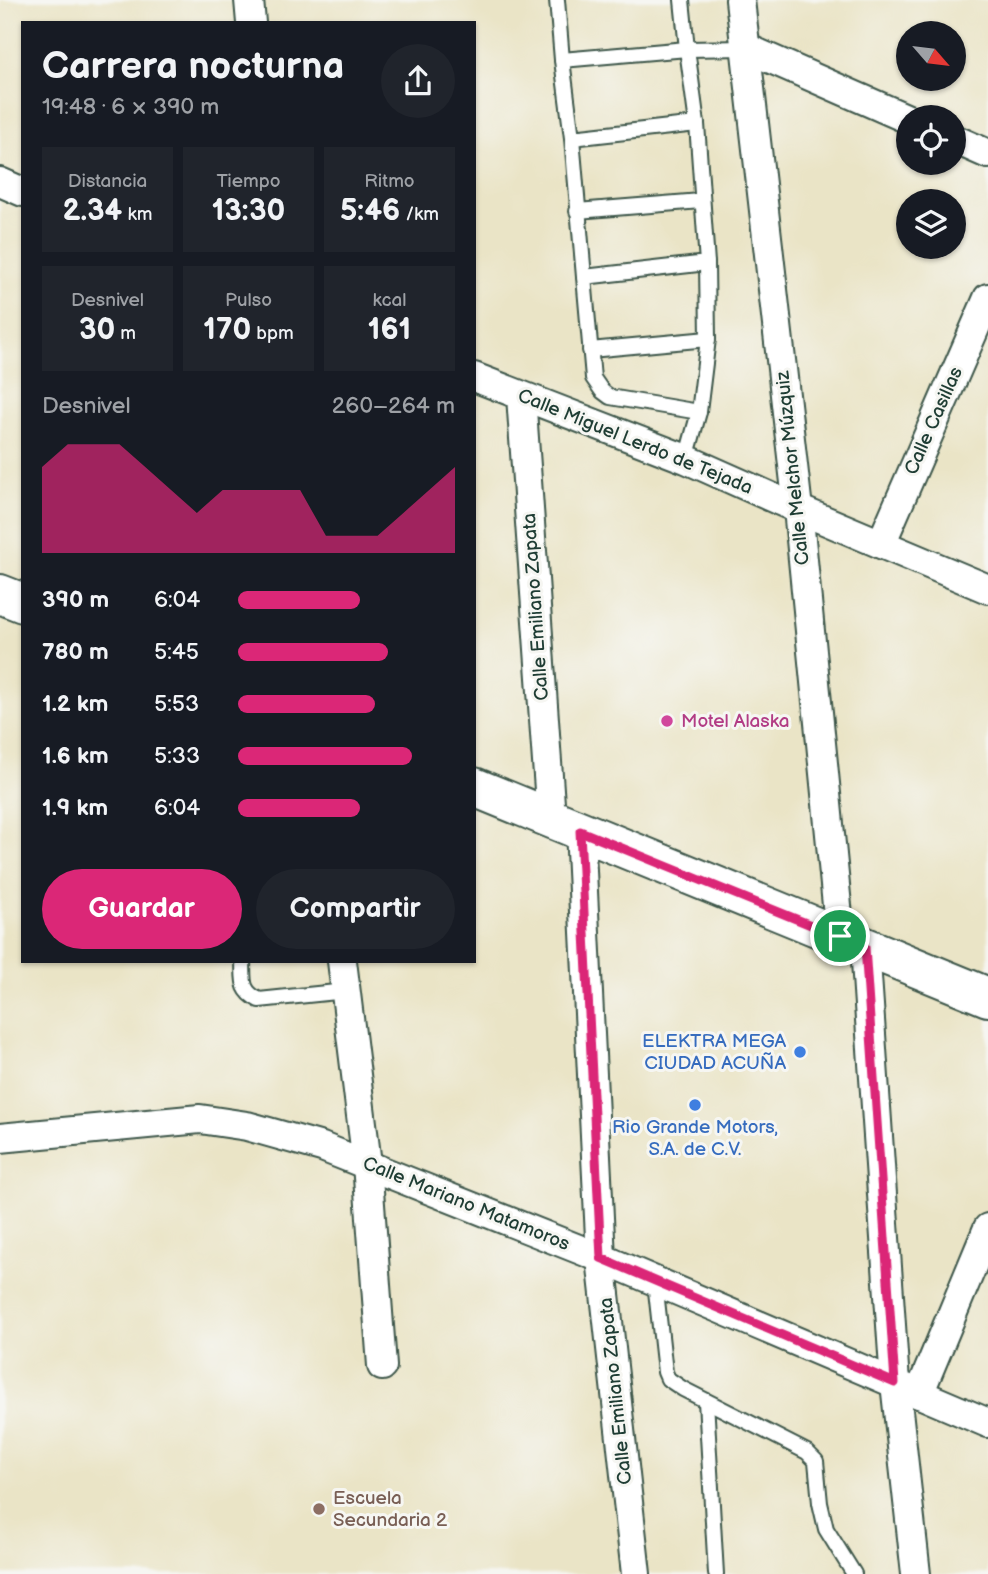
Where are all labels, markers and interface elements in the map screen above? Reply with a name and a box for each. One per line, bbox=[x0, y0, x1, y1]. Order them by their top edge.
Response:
north arrow bbox=[896, 21, 966, 91]
map controls bbox=[896, 21, 966, 259]
text: Carrera nocturna bbox=[42, 44, 344, 89]
button: share bbox=[381, 44, 455, 118]
text: 19:48 · 6 × 390 m bbox=[42, 93, 219, 121]
button: locate bbox=[896, 105, 966, 175]
text: Distancia bbox=[68, 170, 147, 193]
text: Tiempo bbox=[217, 170, 280, 193]
text: Ritmo bbox=[364, 170, 415, 193]
button: layers bbox=[896, 189, 966, 259]
text: 2.34 bbox=[63, 193, 122, 229]
text: 13:30 bbox=[212, 193, 285, 229]
text: 5:46 bbox=[340, 193, 400, 229]
text: km bbox=[122, 203, 152, 226]
text: /km bbox=[400, 203, 439, 226]
text: Desnivel bbox=[71, 289, 144, 312]
text: Pulso bbox=[225, 289, 272, 312]
text: kcal bbox=[372, 289, 407, 312]
text: 30 bbox=[79, 312, 115, 348]
text: 170 bbox=[203, 312, 251, 348]
text: 161 bbox=[368, 312, 411, 348]
text: m bbox=[115, 322, 136, 345]
text: bpm bbox=[251, 322, 294, 345]
street label: Calle Casillas bbox=[900, 364, 968, 478]
street label: Calle Melchor Múzquiz bbox=[771, 369, 815, 566]
street label: Calle Miguel Lerdo de Tejada bbox=[514, 384, 756, 500]
text: Desnivel bbox=[42, 392, 131, 420]
text: 260–264 m bbox=[332, 392, 455, 420]
street label: Calle Emiliano Zapata bbox=[518, 512, 554, 702]
text: 390 m bbox=[42, 586, 109, 614]
text: 6:04 bbox=[154, 586, 200, 614]
text: 780 m bbox=[42, 638, 109, 666]
text: 5:45 bbox=[154, 638, 199, 666]
text: 1.2 km bbox=[42, 690, 108, 718]
text: 5:53 bbox=[154, 690, 199, 718]
place label: Motel Alaska bbox=[681, 710, 789, 733]
marker: Motel Alaska bbox=[659, 713, 675, 729]
text: 1.6 km bbox=[42, 742, 109, 770]
text: 5:33 bbox=[154, 742, 200, 770]
text: 1.9 km bbox=[42, 794, 108, 822]
text: 6:04 bbox=[154, 794, 200, 822]
button: Guardar bbox=[42, 869, 242, 949]
button: Compartir bbox=[256, 869, 455, 949]
pin bbox=[810, 906, 870, 966]
icon: arrive bbox=[821, 917, 859, 955]
place label: ELEKTRA MEGA CIUDAD ACUÑA bbox=[642, 1030, 786, 1075]
marker: ELEKTRA MEGA CIUDAD ACUÑA bbox=[792, 1044, 808, 1060]
marker: Rio Grande Motors, S.A. de C.V. bbox=[687, 1097, 703, 1113]
place label: Rio Grande Motors, S.A. de C.V. bbox=[612, 1116, 778, 1161]
street label: Calle Mariano Matamoros bbox=[359, 1152, 573, 1256]
street label: Calle Emiliano Zapata bbox=[595, 1296, 637, 1486]
place label: Escuela Secundaria 2 bbox=[333, 1487, 448, 1532]
marker: Escuela Secundaria 2 bbox=[311, 1501, 327, 1517]

